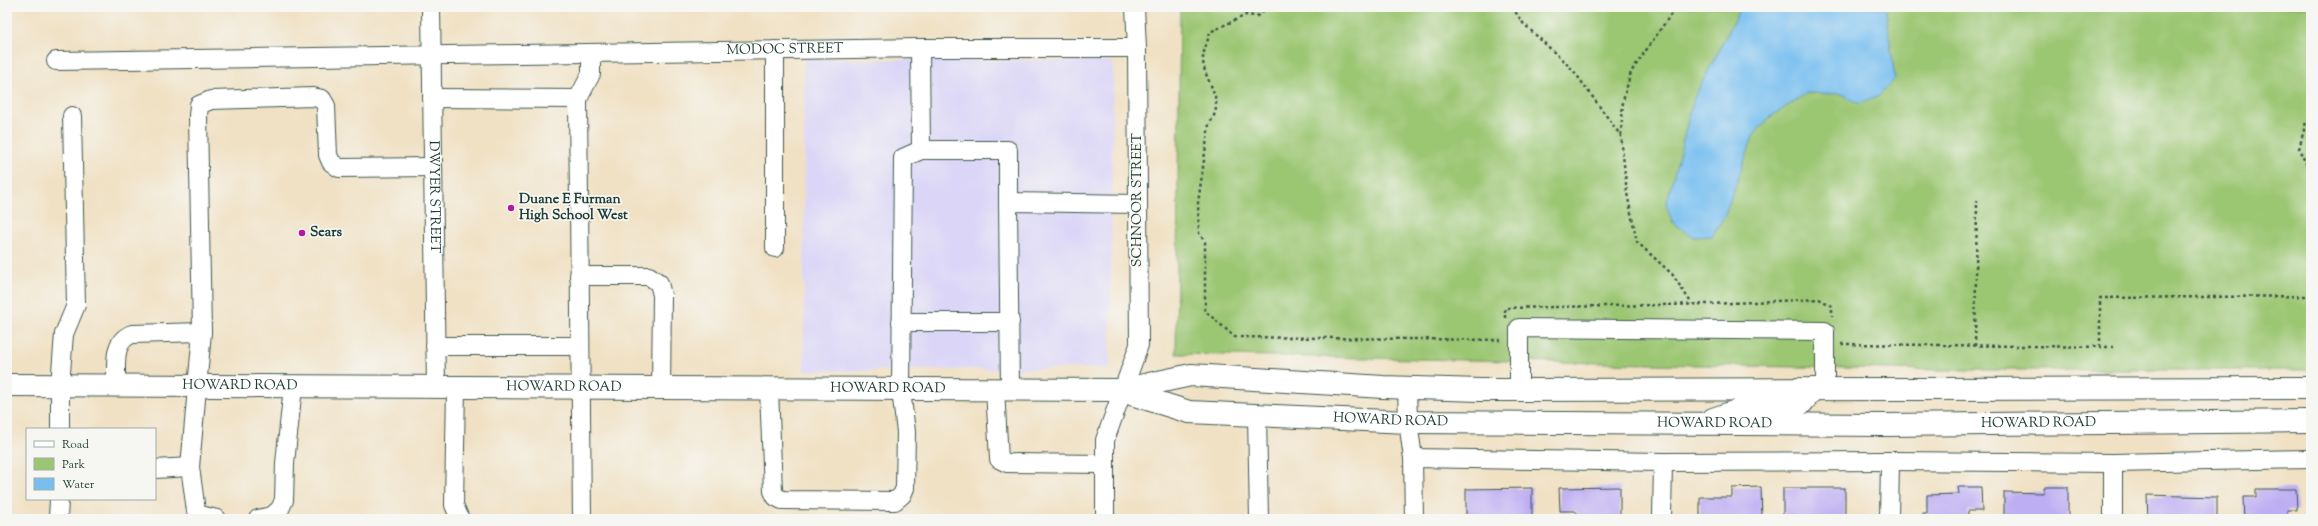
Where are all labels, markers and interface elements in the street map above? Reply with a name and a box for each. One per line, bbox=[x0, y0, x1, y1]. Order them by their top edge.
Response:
street label: MODOC STREET bbox=[726, 39, 844, 61]
street label: SCHNOOR STREET bbox=[1128, 133, 1148, 267]
street label: DWYER STREET bbox=[423, 140, 444, 254]
place label: Duane E Furman High School West bbox=[519, 190, 628, 226]
marker: Duane E Furman High School West bbox=[506, 203, 516, 213]
place label: Sears bbox=[310, 223, 342, 243]
marker: Sears bbox=[297, 228, 307, 238]
street label: HOWARD ROAD bbox=[182, 376, 298, 396]
street label: HOWARD ROAD bbox=[506, 377, 622, 398]
street label: HOWARD ROAD bbox=[830, 379, 946, 399]
street label: HOWARD ROAD bbox=[1333, 409, 1448, 432]
street label: HOWARD ROAD bbox=[1981, 413, 2096, 434]
street label: HOWARD ROAD bbox=[1657, 414, 1772, 434]
legend bbox=[26, 428, 156, 500]
text: Road bbox=[62, 436, 89, 454]
text: Park bbox=[62, 456, 85, 474]
text: Water bbox=[62, 476, 95, 494]

